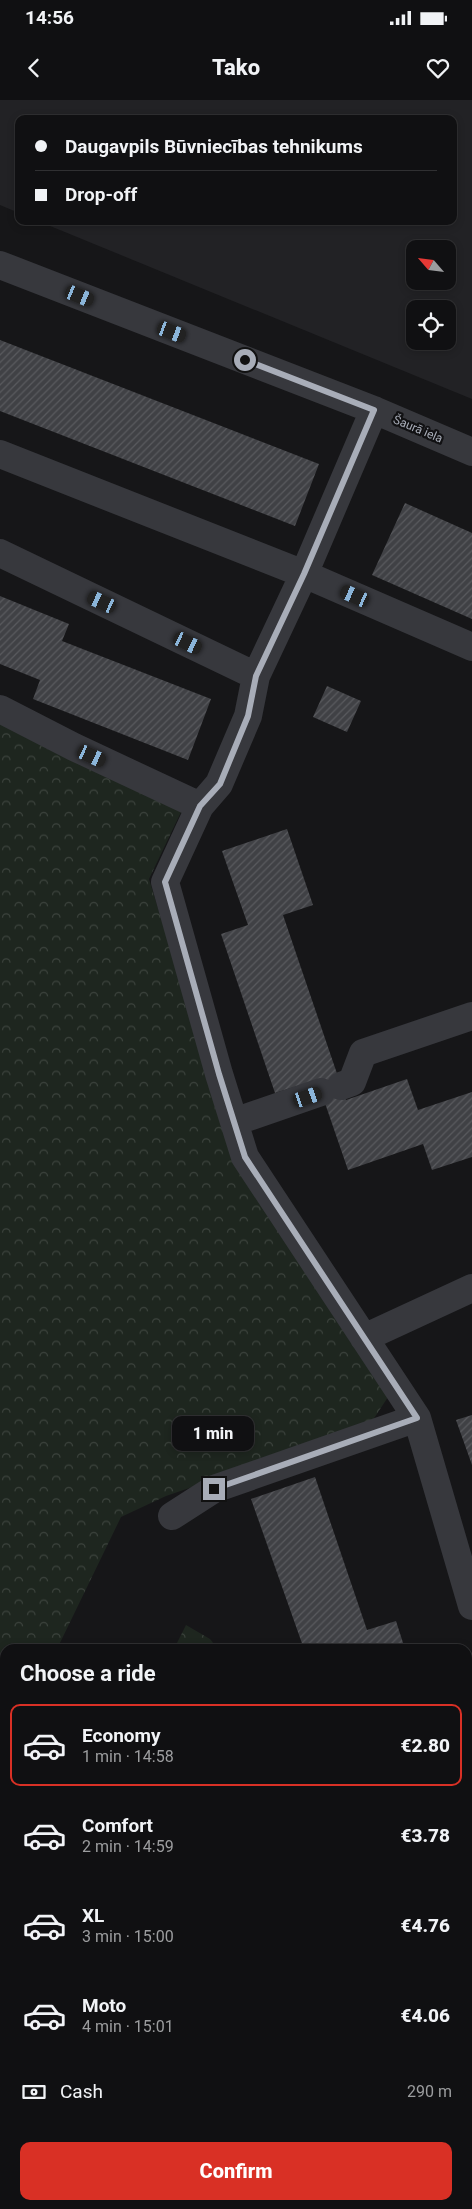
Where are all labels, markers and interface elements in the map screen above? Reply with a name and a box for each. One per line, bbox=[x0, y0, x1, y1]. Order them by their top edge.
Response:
text: 14:56 bbox=[25, 6, 74, 29]
icon: back bbox=[20, 54, 48, 82]
icon: heart bbox=[424, 54, 452, 82]
text: Tako bbox=[212, 55, 260, 80]
text: Daugavpils Būvniecības tehnikums bbox=[65, 135, 363, 158]
text: Drop-off bbox=[65, 183, 137, 206]
north arrow bbox=[406, 240, 456, 290]
map controls bbox=[406, 240, 456, 350]
car bbox=[63, 283, 96, 309]
button: locate bbox=[406, 300, 456, 350]
car bbox=[155, 320, 188, 344]
route start bbox=[234, 349, 256, 371]
street label: Šaurā iela bbox=[391, 411, 445, 446]
car bbox=[338, 583, 371, 609]
car bbox=[85, 589, 118, 615]
car bbox=[171, 630, 204, 656]
car bbox=[75, 743, 108, 769]
car bbox=[291, 1085, 324, 1109]
callout: 1 min bbox=[173, 1416, 255, 1452]
text: 1 min bbox=[193, 1424, 233, 1443]
route end bbox=[203, 1478, 225, 1500]
text: Choose a ride bbox=[20, 1661, 156, 1686]
icon: car bbox=[22, 1723, 67, 1768]
text: Economy bbox=[82, 1724, 161, 1747]
text: €2.80 bbox=[401, 1734, 450, 1757]
text: 1 min · 14:58 bbox=[82, 1747, 174, 1766]
icon: car bbox=[22, 1813, 67, 1858]
text: Comfort bbox=[82, 1814, 153, 1837]
text: €3.78 bbox=[401, 1824, 450, 1847]
text: 2 min · 14:59 bbox=[82, 1837, 174, 1856]
icon: car bbox=[22, 1903, 67, 1948]
text: XL bbox=[82, 1904, 104, 1927]
text: €4.76 bbox=[401, 1914, 450, 1937]
text: 3 min · 15:00 bbox=[82, 1927, 174, 1946]
icon: car bbox=[22, 1993, 67, 2038]
text: Moto bbox=[82, 1994, 126, 2017]
text: €4.06 bbox=[401, 2004, 450, 2027]
text: 4 min · 15:01 bbox=[82, 2017, 174, 2036]
icon: cash bbox=[20, 2078, 48, 2106]
text: Cash bbox=[60, 2080, 103, 2103]
text: 290 m bbox=[407, 2082, 452, 2101]
button: Confirm bbox=[20, 2142, 452, 2200]

